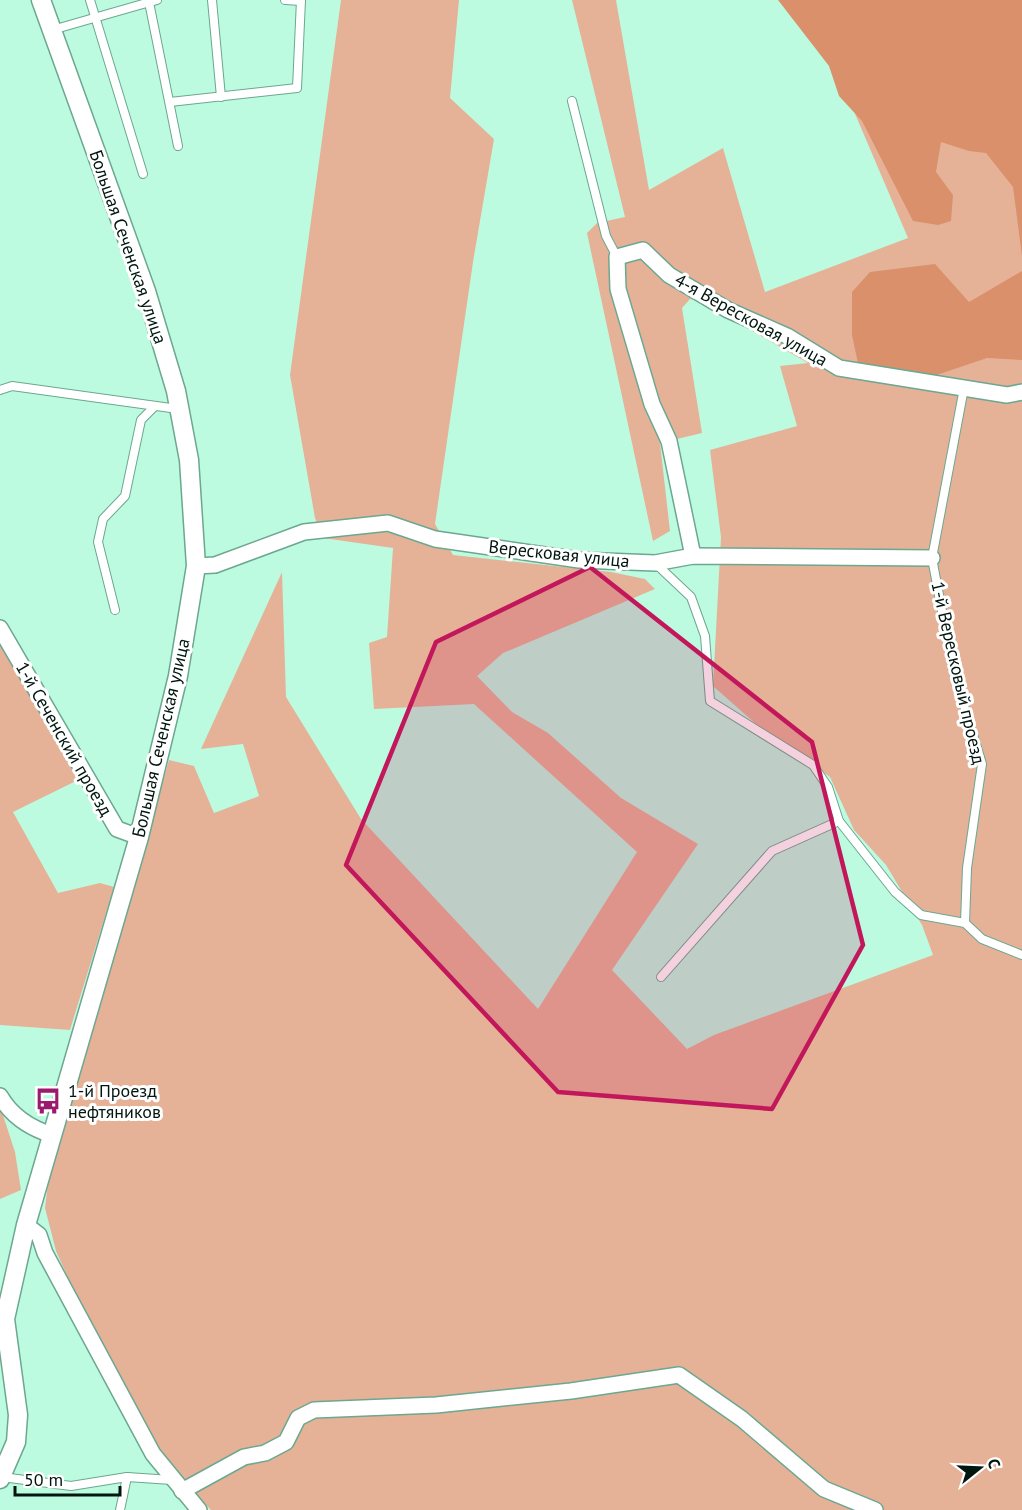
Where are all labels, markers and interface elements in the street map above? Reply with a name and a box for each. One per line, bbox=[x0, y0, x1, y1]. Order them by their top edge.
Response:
street label: Большая Сеченская улица bbox=[84, 147, 173, 347]
street label: 4-я Вересковая улица bbox=[671, 268, 832, 371]
street label: Вересковая улица bbox=[487, 535, 631, 572]
street label: 1-й Вересковый проезд bbox=[926, 579, 991, 767]
street label: Большая Сеченская улица bbox=[126, 636, 195, 840]
street label: 1-й Сеченский проезд bbox=[11, 657, 118, 820]
place label: 1-й Проезд нефтяников bbox=[68, 1079, 161, 1123]
bus stop icon: 1-й Проезд нефтяников bbox=[33, 1086, 63, 1116]
north arrow bbox=[950, 1438, 1010, 1498]
text: С bbox=[983, 1456, 1005, 1471]
scale bar bbox=[15, 1459, 120, 1497]
text: 50 m bbox=[24, 1468, 63, 1491]

